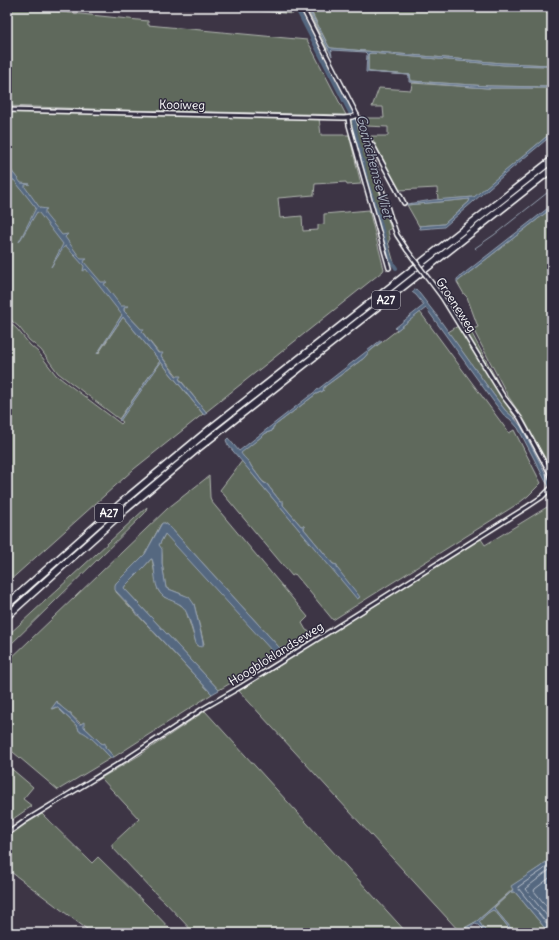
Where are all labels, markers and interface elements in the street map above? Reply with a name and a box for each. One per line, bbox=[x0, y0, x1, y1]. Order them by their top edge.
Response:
street label: Kooiweg bbox=[159, 97, 205, 112]
water label: Gorinchemse Vliet bbox=[353, 113, 397, 221]
street label: Groeneweg bbox=[433, 274, 480, 335]
road number: A27 bbox=[372, 291, 400, 309]
road number: A27 bbox=[95, 504, 123, 522]
street label: Hoogbloklandseweg bbox=[226, 618, 326, 689]

